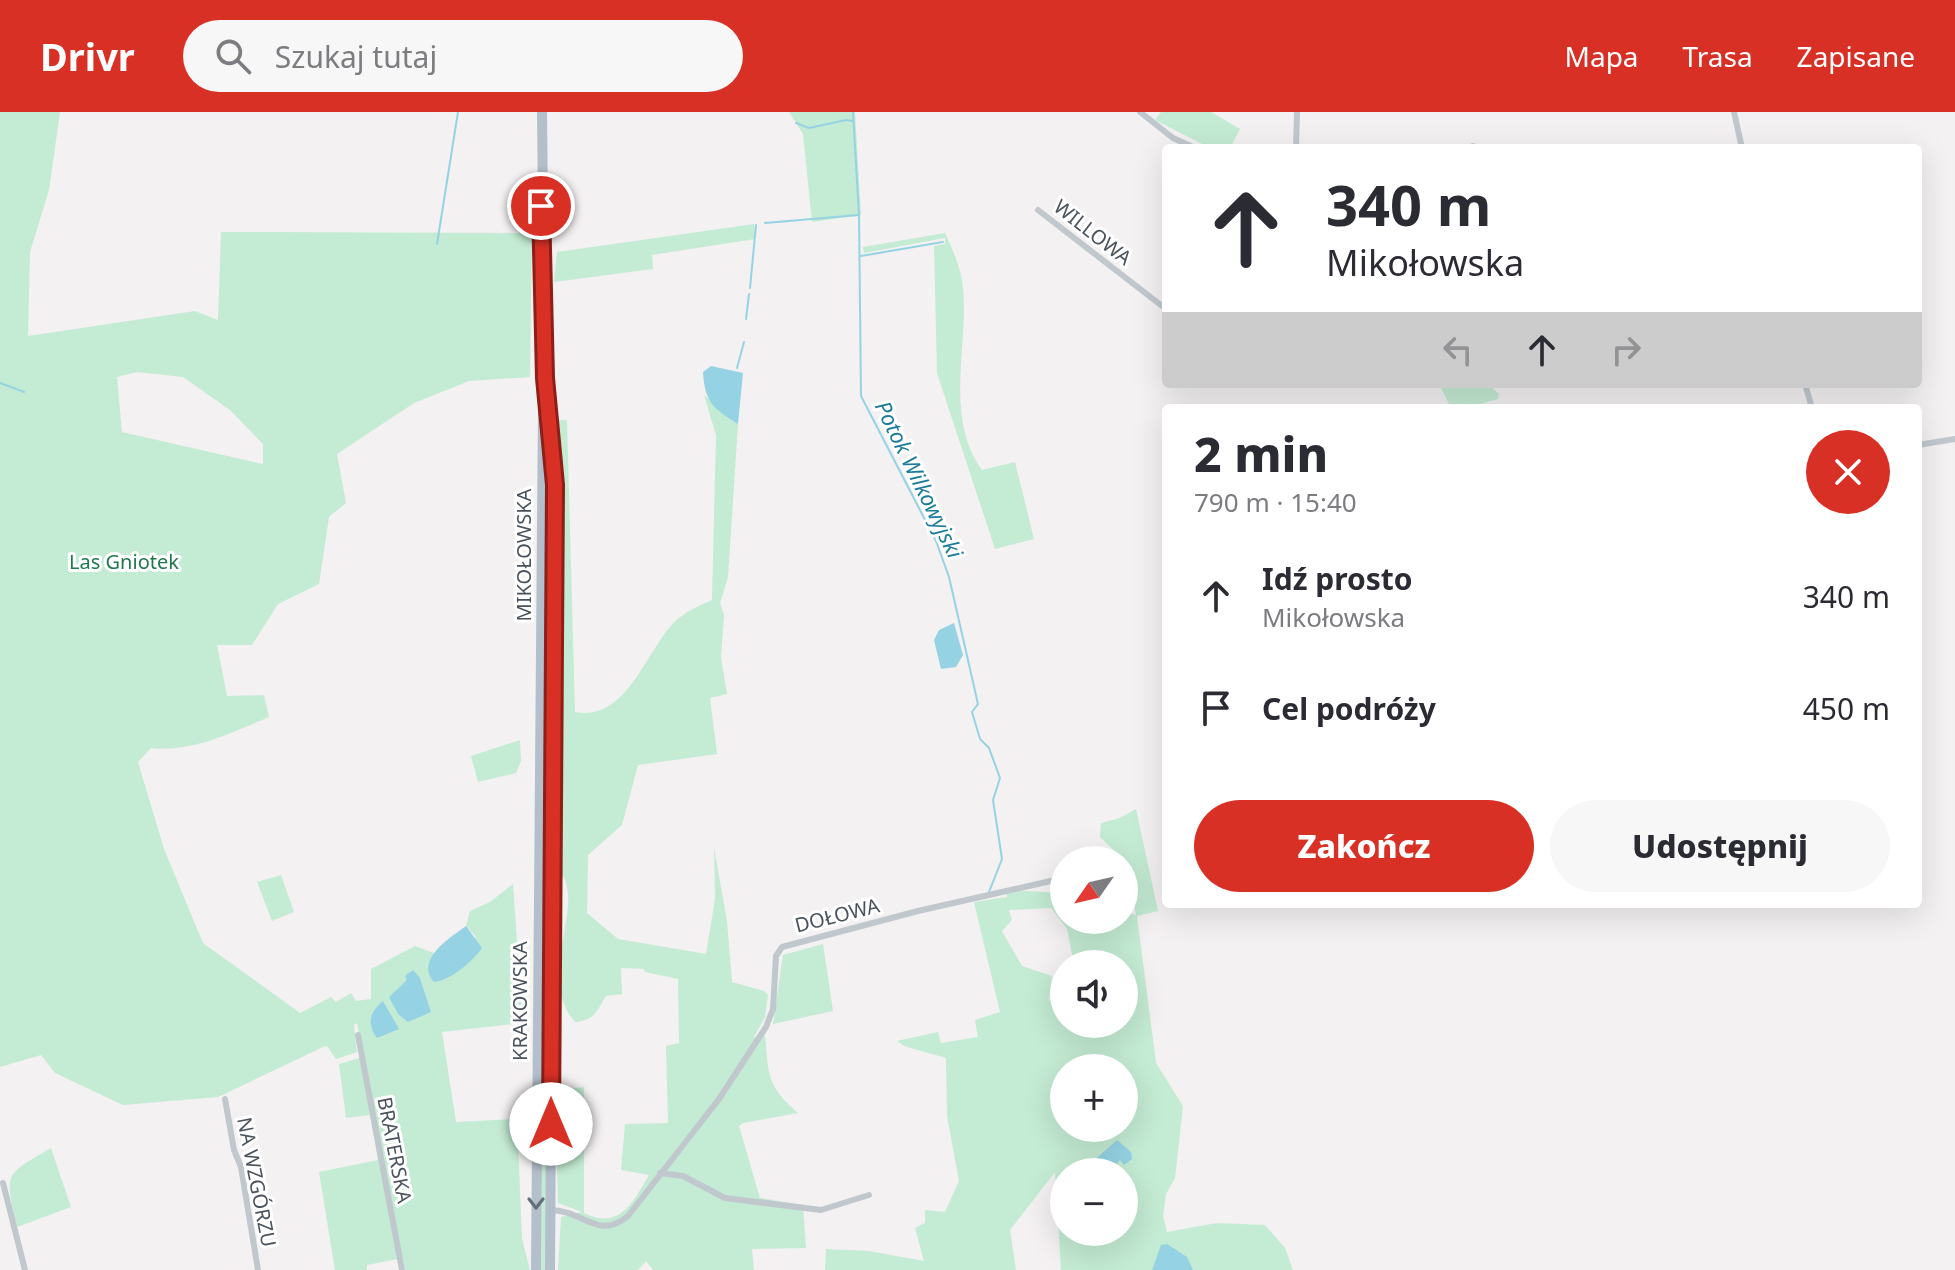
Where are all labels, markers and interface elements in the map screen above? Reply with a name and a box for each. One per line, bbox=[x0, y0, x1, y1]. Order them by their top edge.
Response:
search box bbox=[183, 20, 743, 92]
text: Drivr bbox=[40, 30, 135, 82]
icon: search bbox=[211, 34, 255, 78]
text: Szukaj tutaj bbox=[275, 36, 437, 77]
text: Mapa bbox=[1565, 37, 1639, 75]
text: Trasa bbox=[1683, 37, 1753, 75]
text: Zapisane bbox=[1797, 37, 1915, 75]
text: 340 m bbox=[1326, 166, 1491, 242]
pin bbox=[507, 172, 575, 240]
icon: ahead bbox=[1194, 176, 1298, 280]
icon: arrive bbox=[519, 184, 563, 228]
street label: WILLOWA bbox=[1048, 193, 1138, 271]
text: Mikołowska bbox=[1326, 238, 1524, 287]
icon: left bbox=[1436, 328, 1480, 372]
icon: ahead bbox=[1520, 328, 1564, 372]
icon: right bbox=[1604, 328, 1648, 372]
water label: Potok Wilkowyjski bbox=[869, 395, 971, 563]
text: 2 min bbox=[1194, 421, 1328, 486]
button: close bbox=[1806, 430, 1890, 514]
text: 790 m · 15:40 bbox=[1194, 484, 1357, 520]
street label: MIKOŁOWSKA bbox=[510, 488, 537, 621]
park label: Las Gniotek bbox=[69, 548, 179, 575]
text: Idź prosto bbox=[1262, 558, 1413, 599]
icon: ahead bbox=[1194, 574, 1238, 618]
text: 340 m bbox=[1803, 576, 1890, 617]
text: Mikołowska bbox=[1262, 599, 1405, 635]
icon: arrive bbox=[1194, 686, 1238, 730]
text: Cel podróży bbox=[1262, 688, 1436, 729]
text: 450 m bbox=[1803, 688, 1890, 729]
button: Zakończ bbox=[1194, 800, 1534, 892]
button: Udostępnij bbox=[1550, 800, 1890, 892]
north arrow bbox=[1050, 846, 1138, 934]
map controls bbox=[1050, 846, 1138, 1246]
street label: DOŁOWA bbox=[792, 891, 882, 939]
street label: KRAKOWSKA bbox=[506, 941, 533, 1061]
button: sound bbox=[1050, 950, 1138, 1038]
button: + bbox=[1050, 1054, 1138, 1142]
position arrow bbox=[509, 1082, 593, 1166]
street label: BRATERSKA bbox=[371, 1095, 419, 1206]
street label: NA WZGÓRZU bbox=[231, 1115, 283, 1249]
button: − bbox=[1050, 1158, 1138, 1246]
one-way arrow bbox=[527, 1197, 545, 1210]

